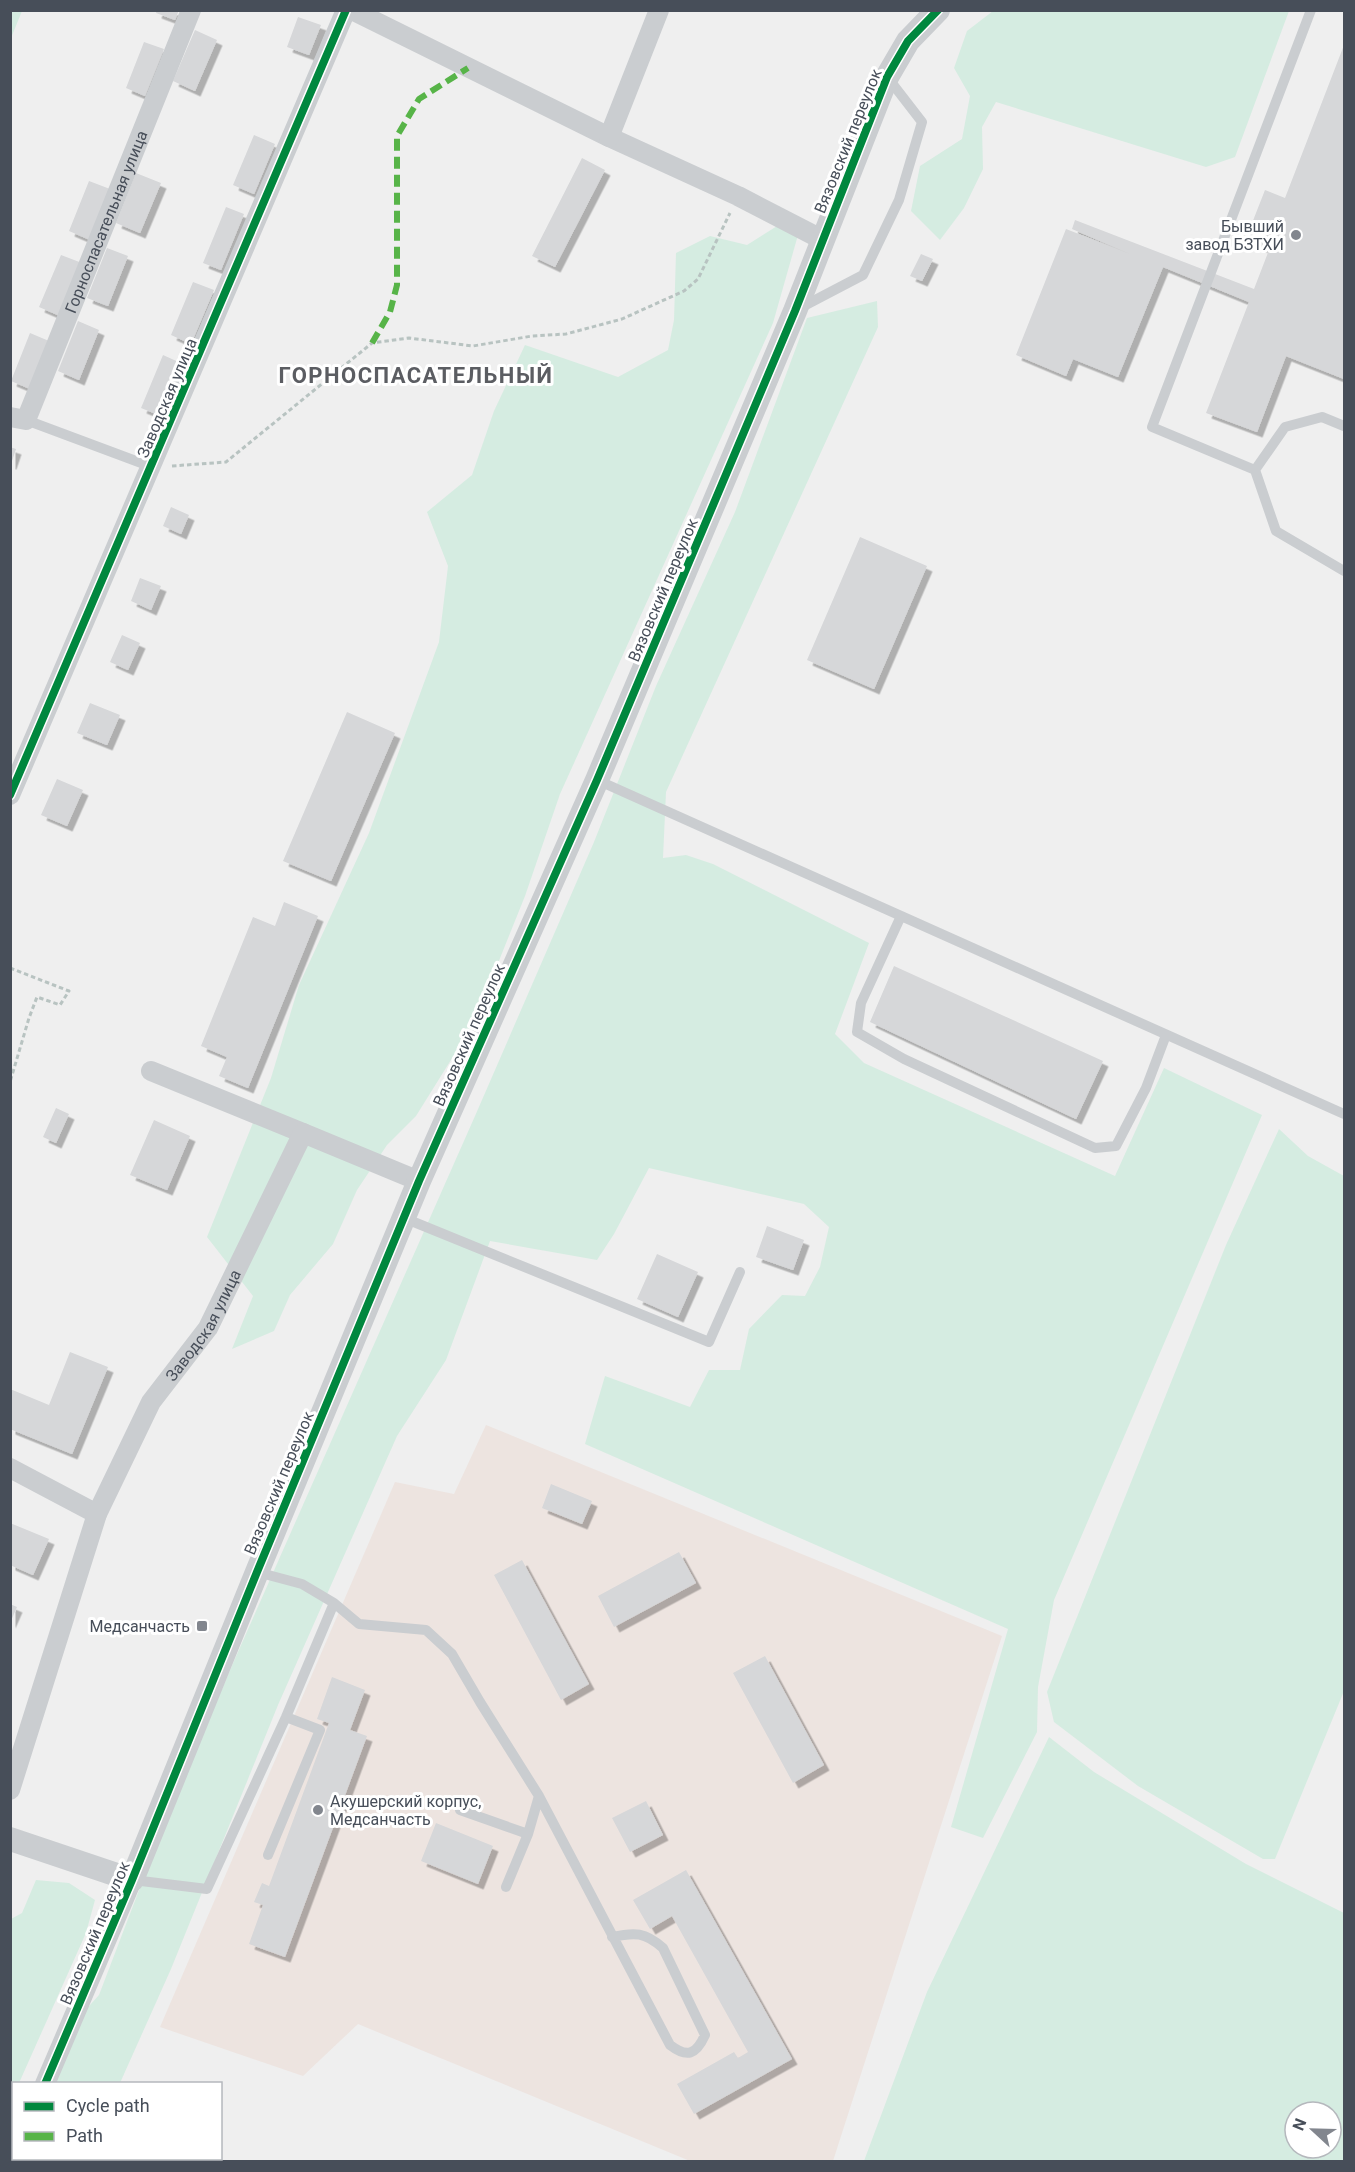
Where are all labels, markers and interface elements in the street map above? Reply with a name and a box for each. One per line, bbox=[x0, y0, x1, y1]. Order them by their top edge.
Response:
street label: Вязовский переулок bbox=[810, 66, 886, 216]
street label: Горноспасательная улица bbox=[61, 128, 151, 316]
place label: Бывший завод БЗТХИ bbox=[1185, 217, 1284, 254]
marker: Бывший завод БЗТХИ bbox=[1289, 228, 1303, 242]
street label: Заводская улица bbox=[133, 335, 201, 461]
district label: ГОРНОСПАСАТЕЛЬНЫЙ bbox=[279, 363, 553, 388]
street label: Вязовский переулок bbox=[624, 515, 702, 665]
street label: Вязовский переулок bbox=[429, 960, 509, 1109]
street label: Заводская улица bbox=[161, 1266, 245, 1385]
street label: Вязовский переулок bbox=[240, 1408, 318, 1558]
place label: Медсанчасть bbox=[89, 1617, 190, 1636]
marker: Медсанчасть bbox=[195, 1619, 209, 1633]
place label: Акушерский корпус, Медсанчасть bbox=[330, 1792, 481, 1829]
marker: Акушерский корпус, Медсанчасть bbox=[311, 1803, 325, 1817]
street label: Вязовский переулок bbox=[56, 1858, 134, 2008]
legend bbox=[12, 2082, 222, 2160]
text: Cycle path bbox=[66, 2095, 150, 2116]
north arrow bbox=[1283, 2100, 1343, 2160]
text: N bbox=[1289, 2116, 1310, 2133]
text: Path bbox=[66, 2125, 103, 2146]

